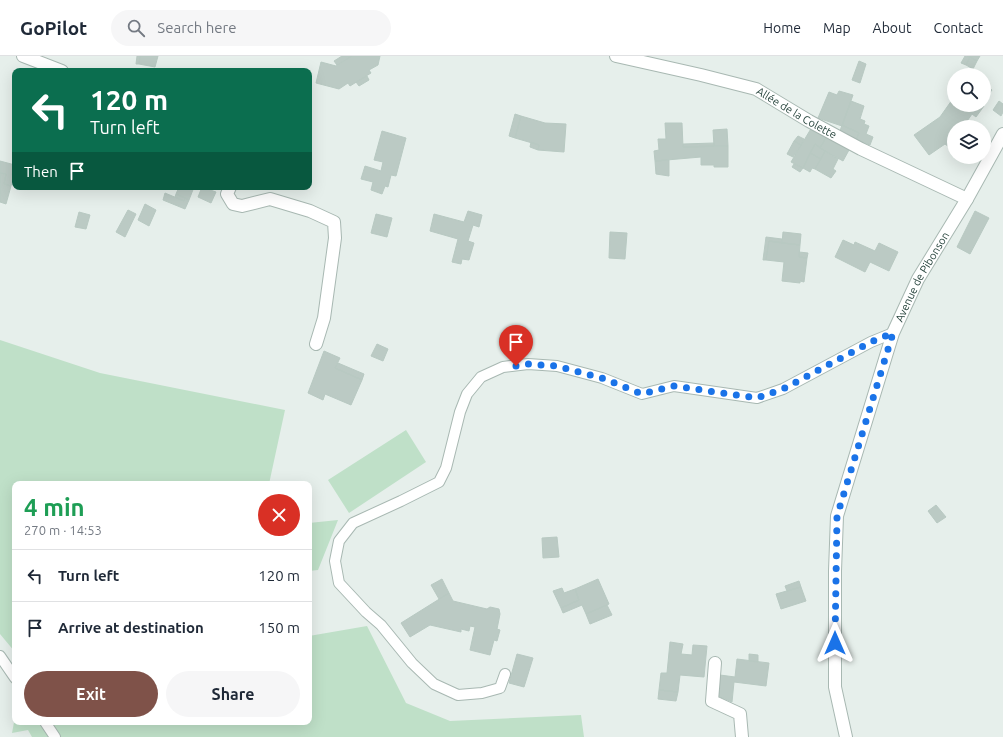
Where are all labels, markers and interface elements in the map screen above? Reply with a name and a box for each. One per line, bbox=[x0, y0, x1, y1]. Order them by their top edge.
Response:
search box bbox=[111, 10, 391, 46]
text: GoPilot bbox=[20, 17, 87, 39]
icon: search bbox=[125, 17, 147, 39]
text: Search here bbox=[157, 19, 237, 36]
text: Home bbox=[763, 20, 801, 36]
text: Map bbox=[823, 20, 851, 36]
text: About bbox=[873, 20, 912, 36]
text: Contact bbox=[934, 20, 983, 36]
map controls bbox=[947, 68, 991, 164]
button: search bbox=[947, 68, 991, 112]
icon: left bbox=[24, 84, 76, 136]
text: 120 m bbox=[90, 84, 168, 115]
street label: Allée de la Colette bbox=[754, 85, 839, 141]
text: Turn left bbox=[90, 117, 160, 137]
button: layers bbox=[947, 120, 991, 164]
icon: arrive bbox=[66, 160, 88, 182]
text: Then bbox=[24, 163, 58, 180]
street label: Avenue de Pibonson bbox=[893, 230, 951, 324]
pin bbox=[499, 325, 533, 366]
icon: arrive bbox=[505, 331, 527, 353]
text: 4 min bbox=[24, 494, 85, 521]
button: close bbox=[258, 494, 300, 536]
text: 270 m · 14:53 bbox=[24, 523, 102, 537]
icon: left bbox=[24, 565, 46, 587]
text: Turn left bbox=[58, 567, 119, 584]
text: 120 m bbox=[258, 567, 300, 584]
icon: arrive bbox=[24, 617, 46, 639]
text: Arrive at destination bbox=[58, 619, 204, 636]
text: 150 m bbox=[258, 619, 300, 636]
position arrow bbox=[814, 622, 856, 664]
button: Exit bbox=[24, 671, 158, 717]
button: Share bbox=[166, 671, 300, 717]

